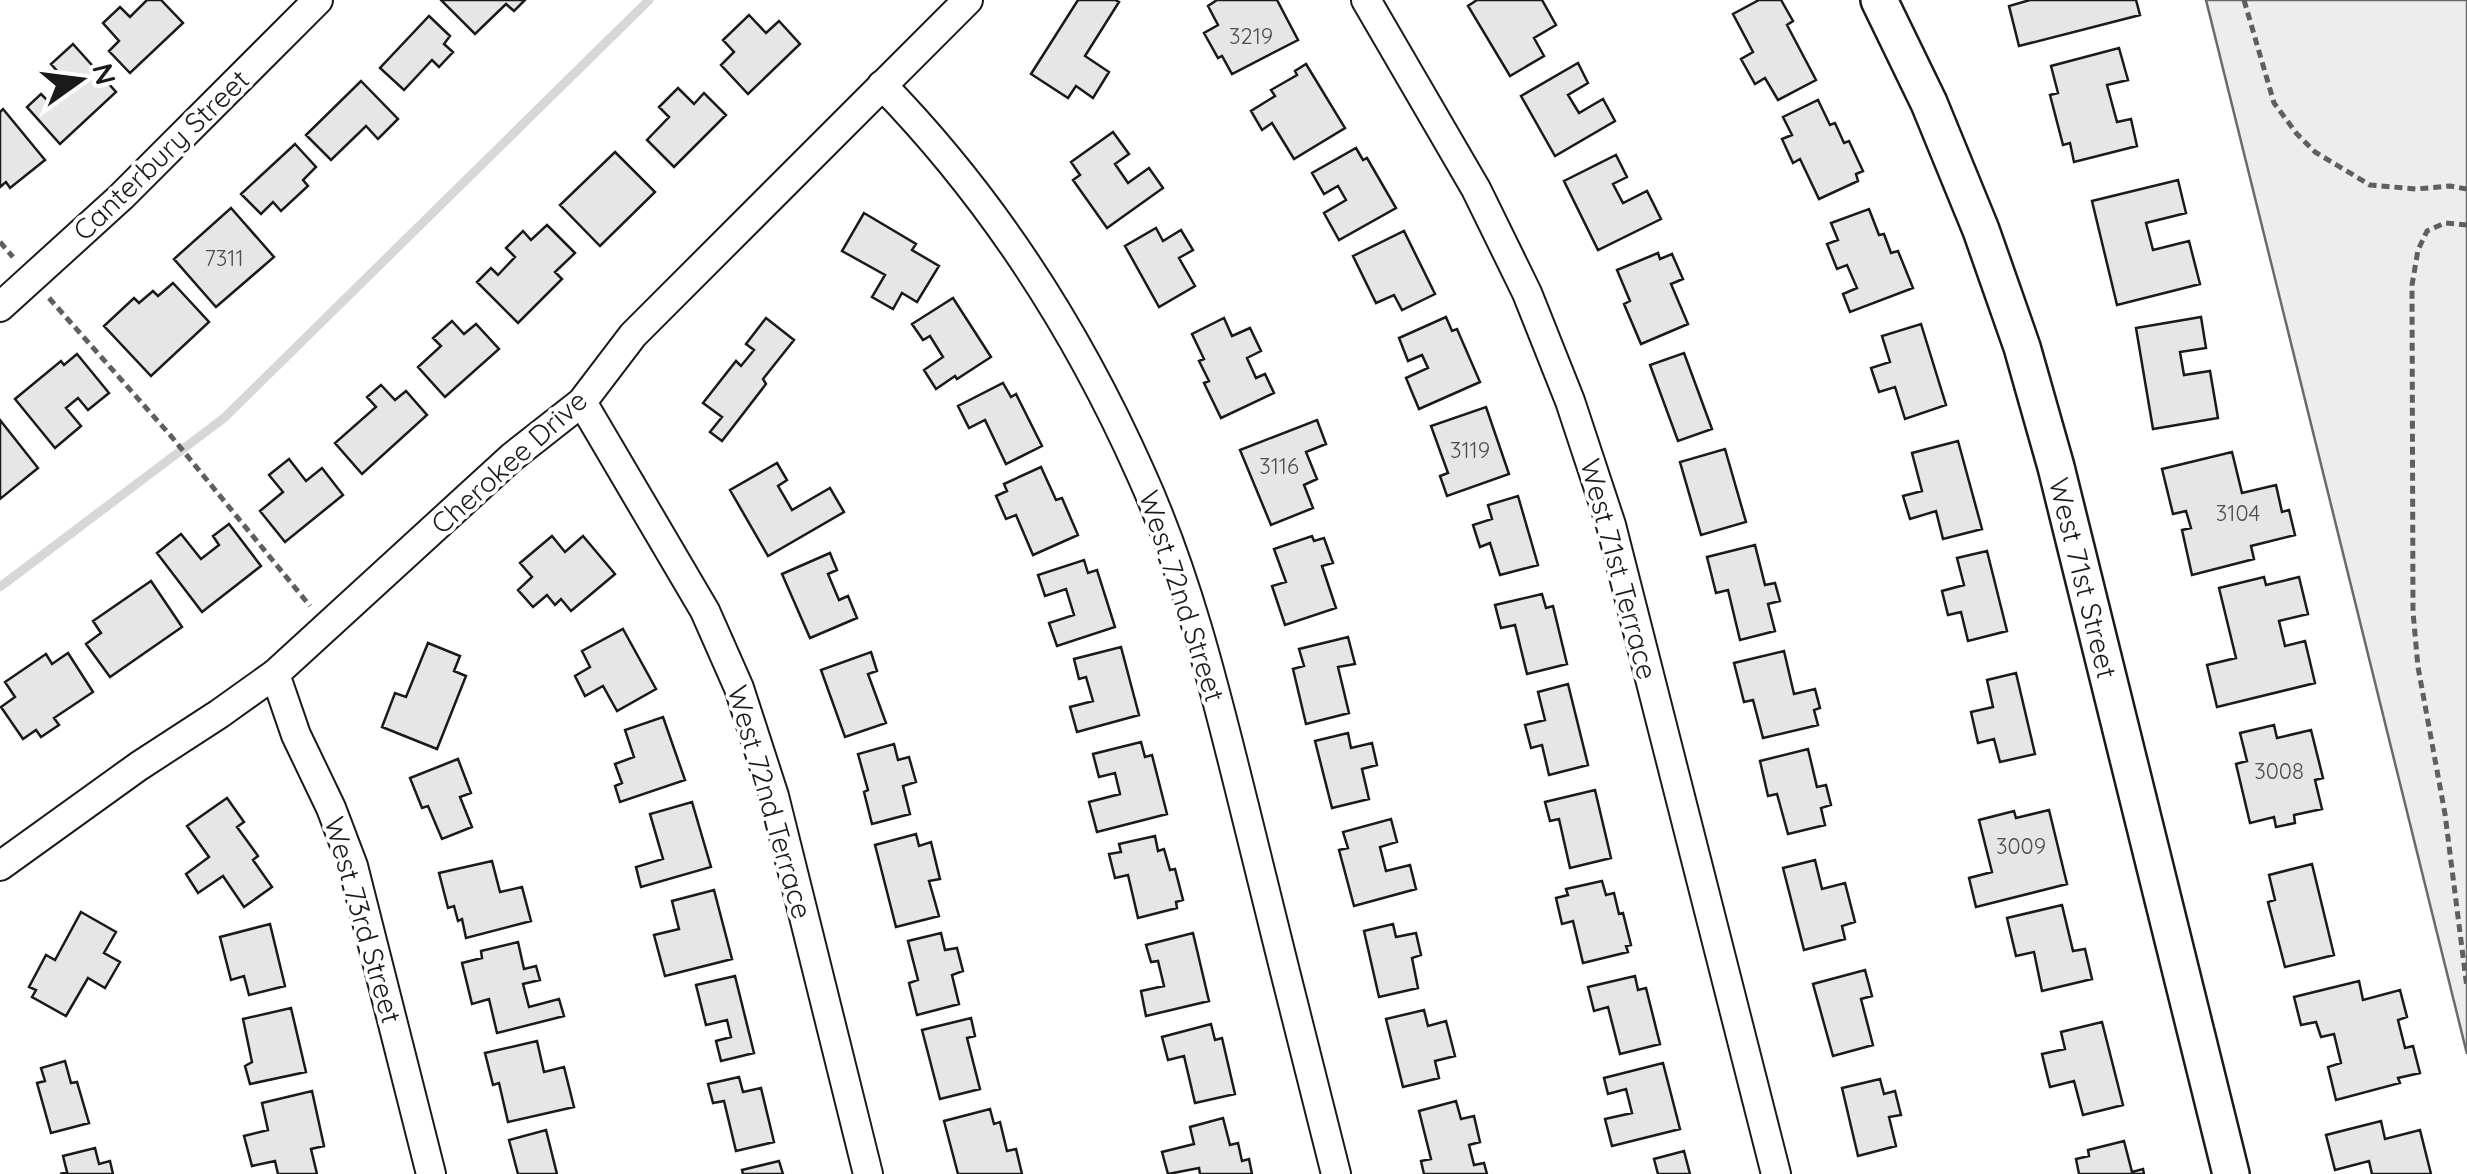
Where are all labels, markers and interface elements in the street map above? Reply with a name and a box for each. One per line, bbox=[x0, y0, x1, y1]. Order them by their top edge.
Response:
house number: 3219 bbox=[1229, 22, 1273, 50]
north arrow bbox=[30, 30, 130, 130]
text: N bbox=[85, 60, 124, 88]
street label: Canterbury Street bbox=[65, 62, 256, 248]
house number: 7311 bbox=[204, 244, 244, 272]
street label: Cherokee Drive bbox=[423, 382, 594, 541]
house number: 3119 bbox=[1450, 436, 1490, 464]
house number: 3116 bbox=[1259, 452, 1299, 480]
street label: West 71st Terrace bbox=[1573, 455, 1666, 683]
street label: West 71st Street bbox=[2042, 474, 2125, 682]
street label: West 72nd Street bbox=[1132, 486, 1233, 706]
house number: 3104 bbox=[2216, 499, 2260, 527]
street label: West 72nd Terrace bbox=[720, 681, 821, 923]
house number: 3008 bbox=[2254, 757, 2304, 785]
street label: West 73rd Street bbox=[317, 813, 410, 1027]
house number: 3009 bbox=[1996, 832, 2046, 860]

